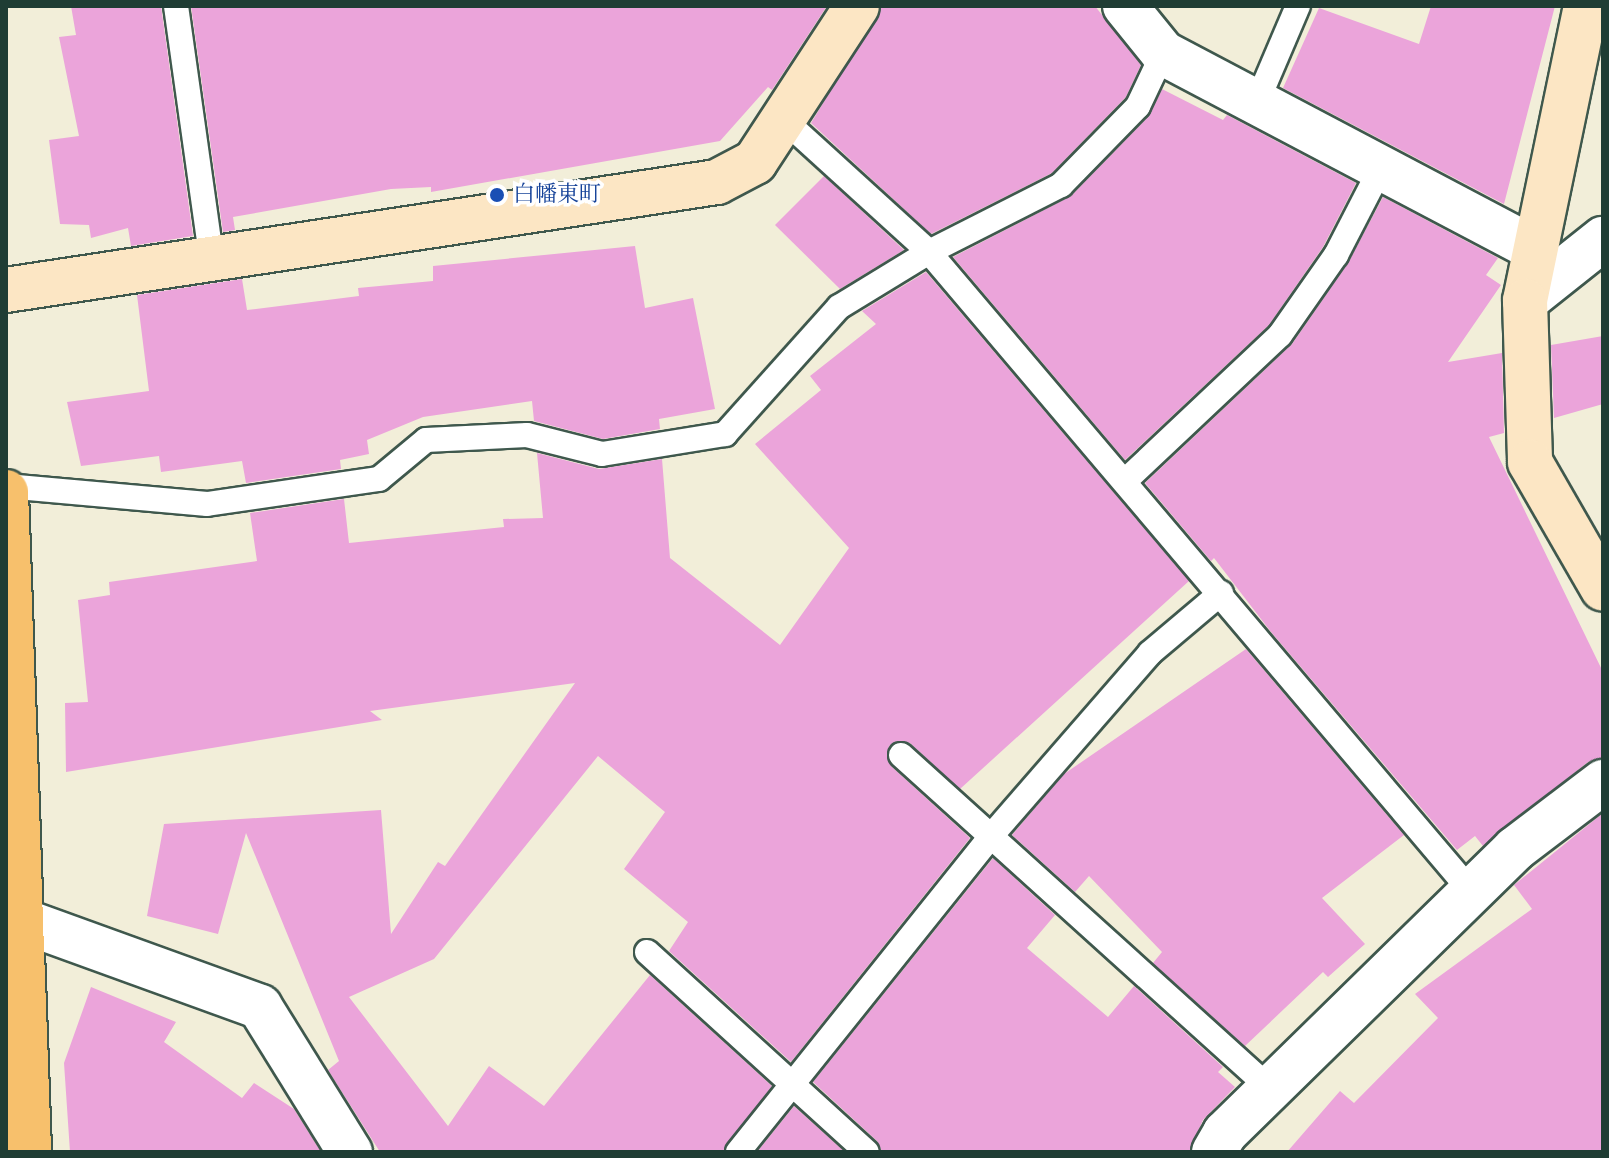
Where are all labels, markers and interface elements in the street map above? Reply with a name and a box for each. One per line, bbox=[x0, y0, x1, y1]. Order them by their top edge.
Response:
place label: 白幡東町 bbox=[513, 182, 601, 208]
marker: 白幡東町 bbox=[488, 186, 506, 204]

